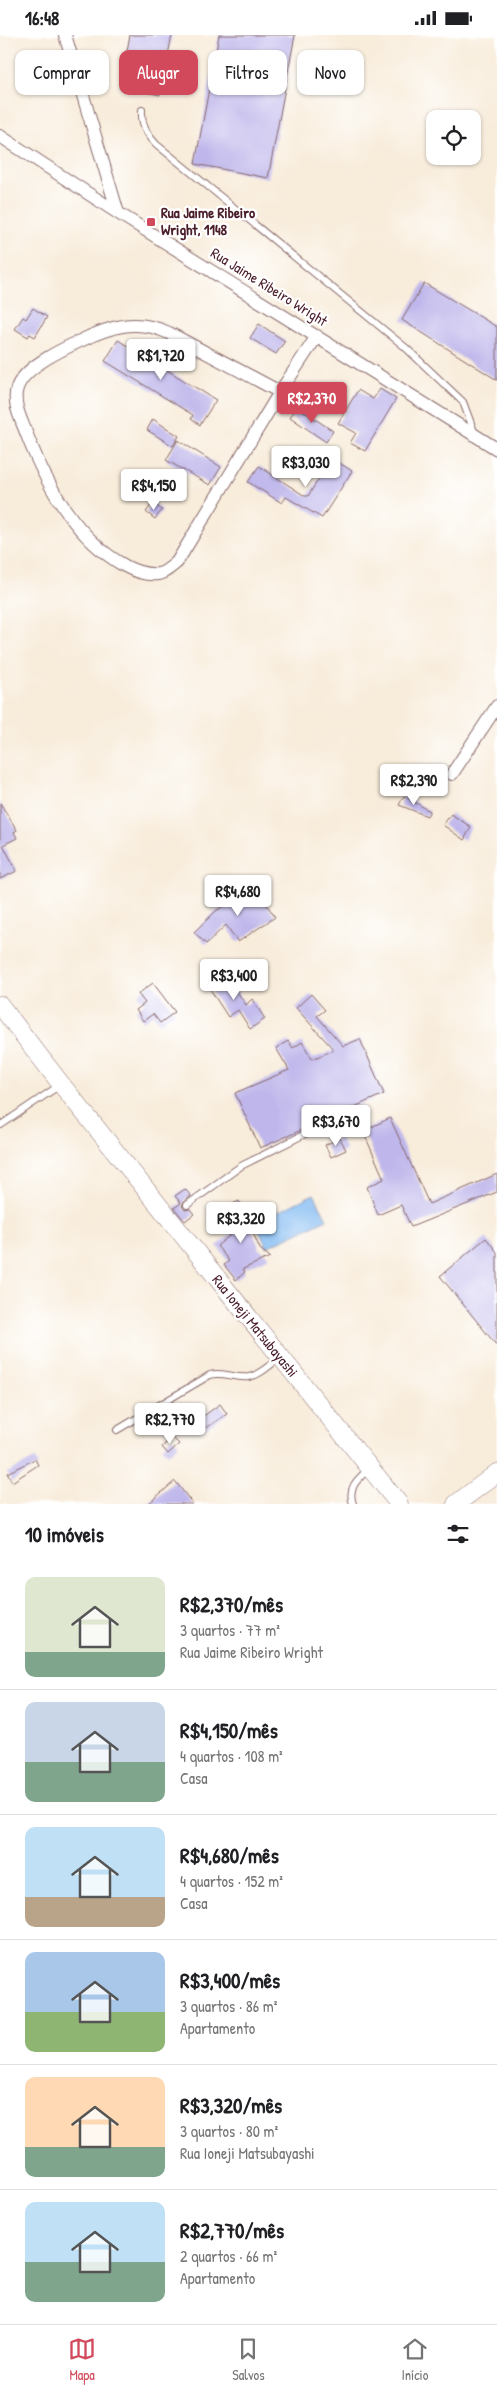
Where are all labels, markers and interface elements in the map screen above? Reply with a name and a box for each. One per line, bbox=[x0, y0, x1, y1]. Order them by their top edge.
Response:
text: 16:48 bbox=[25, 5, 59, 31]
chip: Comprar bbox=[15, 50, 109, 95]
chip: Alugar bbox=[119, 50, 198, 95]
chip: Filtros bbox=[208, 50, 287, 95]
chip: Novo bbox=[297, 50, 364, 95]
map controls bbox=[426, 110, 481, 165]
button: locate bbox=[426, 110, 481, 165]
place label: Rua Jaime Ribeiro Wright, 1148 bbox=[161, 202, 255, 241]
marker: Rua Jaime Ribeiro Wright, 1148 bbox=[145, 216, 157, 228]
street label: Rua Jaime Ribeiro Wright bbox=[207, 242, 332, 331]
pin: R$1,720 bbox=[115, 339, 207, 381]
text: R$1,720 bbox=[138, 344, 185, 366]
pin: R$2,370 bbox=[266, 381, 358, 424]
text: R$2,370 bbox=[288, 387, 336, 409]
pin: R$3,030 bbox=[260, 445, 352, 488]
text: R$3,030 bbox=[282, 451, 330, 473]
pin: R$4,150 bbox=[108, 469, 200, 511]
text: R$4,150 bbox=[132, 474, 176, 496]
pin: R$2,390 bbox=[368, 763, 460, 806]
text: R$2,390 bbox=[391, 769, 437, 791]
pin: R$4,680 bbox=[192, 875, 284, 917]
text: R$4,680 bbox=[215, 880, 261, 902]
pin: R$3,400 bbox=[188, 959, 280, 1001]
text: R$3,400 bbox=[211, 964, 257, 986]
pin: R$3,670 bbox=[290, 1105, 382, 1147]
text: R$3,670 bbox=[312, 1110, 360, 1132]
pin: R$3,320 bbox=[195, 1201, 287, 1244]
text: R$3,320 bbox=[217, 1207, 265, 1229]
street label: Rua Ioneji Matsubayashi bbox=[207, 1270, 303, 1381]
pin: R$2,770 bbox=[124, 1403, 216, 1445]
text: R$2,770 bbox=[145, 1408, 195, 1430]
text: 10 imóveis bbox=[25, 1520, 104, 1549]
icon: filters bbox=[444, 1520, 472, 1548]
text: R$2,370/mês bbox=[180, 1590, 283, 1619]
icon: home bbox=[65, 1597, 125, 1657]
text: 3 quartos · 77 m² bbox=[180, 1619, 280, 1641]
text: Rua Jaime Ribeiro Wright bbox=[180, 1641, 323, 1663]
text: R$4,150/mês bbox=[180, 1716, 278, 1745]
icon: home bbox=[65, 1722, 125, 1782]
text: 4 quartos · 108 m² bbox=[180, 1745, 283, 1767]
text: Casa bbox=[180, 1767, 207, 1789]
text: R$4,680/mês bbox=[180, 1841, 279, 1870]
icon: home bbox=[65, 1847, 125, 1907]
text: 4 quartos · 152 m² bbox=[180, 1870, 283, 1892]
text: Casa bbox=[180, 1892, 207, 1914]
text: R$3,400/mês bbox=[180, 1966, 280, 1995]
icon: home bbox=[65, 1972, 125, 2032]
text: 3 quartos · 86 m² bbox=[180, 1995, 277, 2017]
text: Apartamento bbox=[180, 2017, 255, 2039]
text: R$3,320/mês bbox=[180, 2091, 282, 2120]
icon: home bbox=[65, 2097, 125, 2157]
text: 3 quartos · 80 m² bbox=[180, 2120, 278, 2142]
text: Rua Ioneji Matsubayashi bbox=[180, 2142, 315, 2164]
text: R$2,770/mês bbox=[180, 2216, 284, 2245]
icon: home bbox=[65, 2222, 125, 2282]
text: 2 quartos · 66 m² bbox=[180, 2245, 277, 2267]
text: Apartamento bbox=[180, 2267, 255, 2289]
tab: Mapa bbox=[68, 2335, 96, 2384]
tab: Salvos bbox=[232, 2335, 265, 2384]
tab: Início bbox=[401, 2335, 429, 2384]

